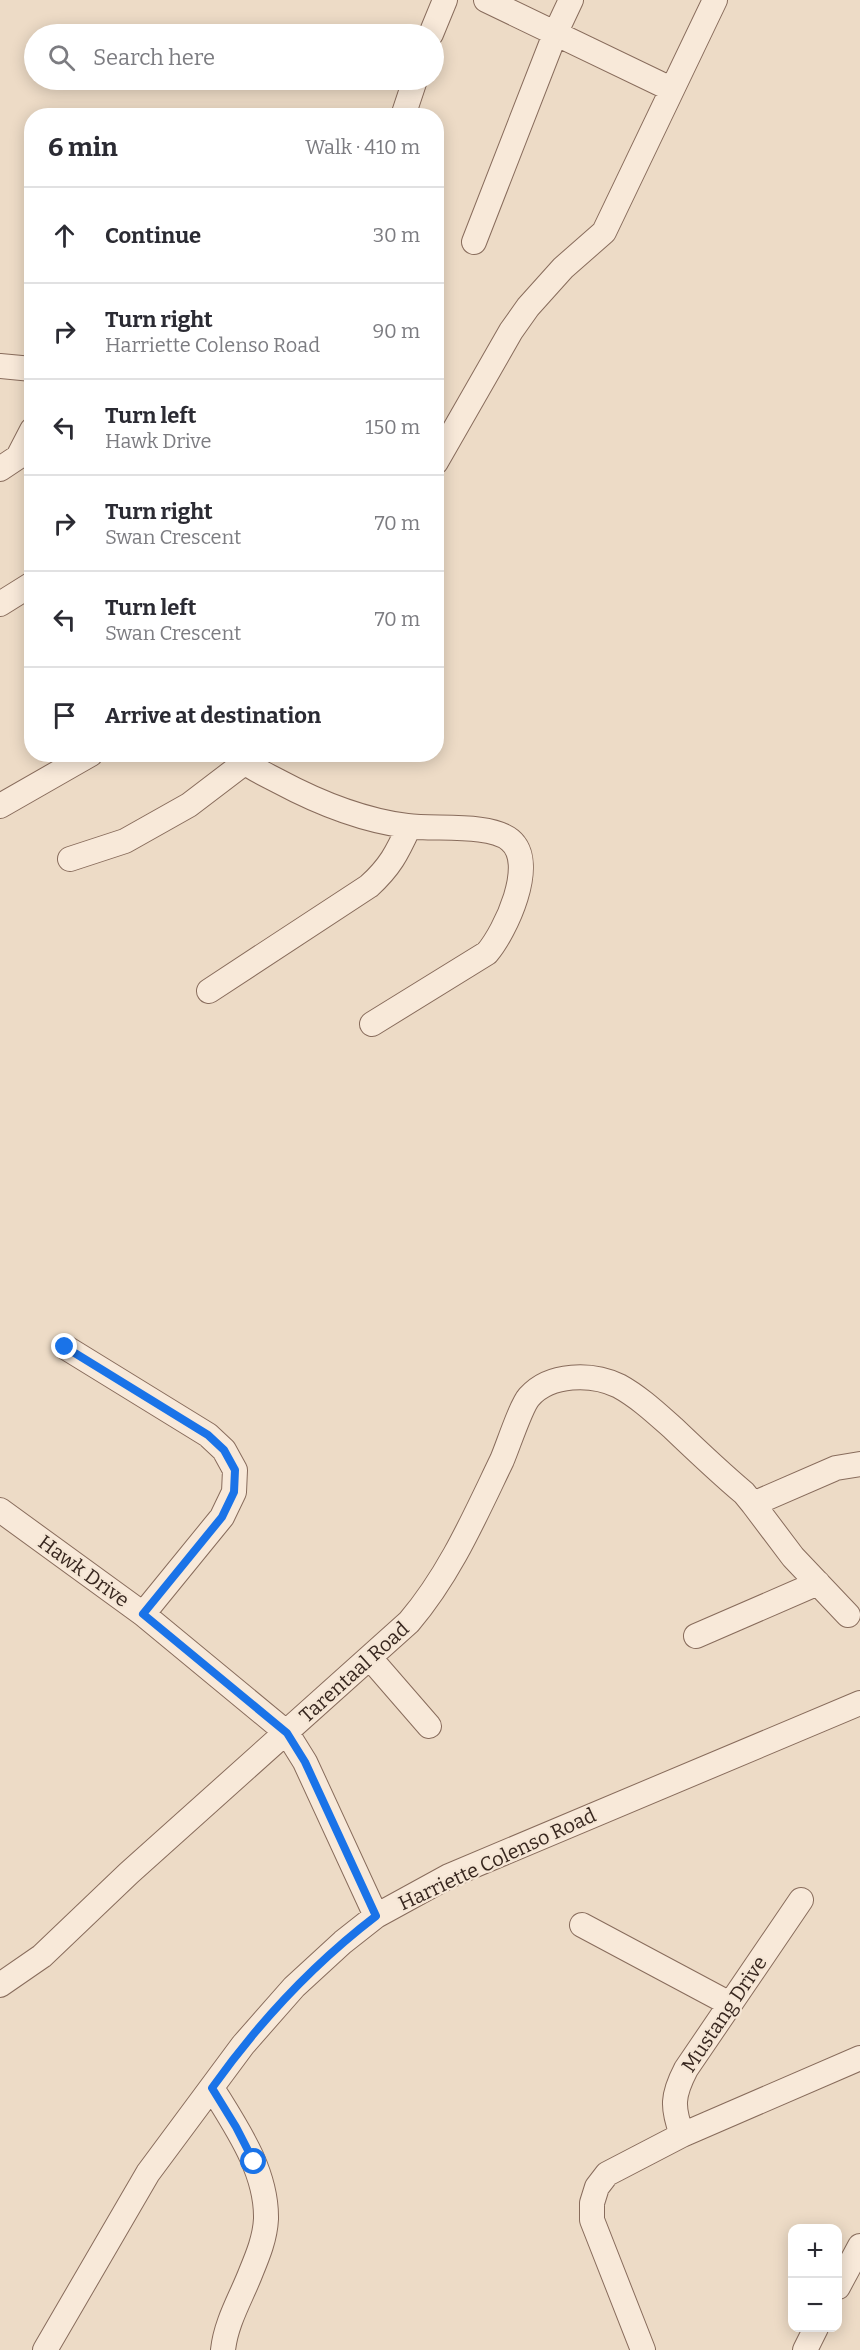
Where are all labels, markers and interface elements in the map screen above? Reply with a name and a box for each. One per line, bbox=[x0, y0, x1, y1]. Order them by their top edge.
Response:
search box bbox=[24, 24, 444, 90]
icon: search bbox=[45, 41, 78, 74]
text: Search here bbox=[93, 44, 215, 71]
text: 6 min bbox=[48, 132, 118, 163]
text: Walk · 410 m bbox=[305, 135, 420, 159]
icon: ahead bbox=[48, 219, 81, 252]
text: Continue bbox=[105, 222, 201, 249]
text: 30 m bbox=[373, 223, 420, 247]
text: Turn right bbox=[105, 306, 213, 333]
icon: right bbox=[48, 315, 81, 348]
text: 90 m bbox=[372, 319, 420, 343]
text: Harriette Colenso Road bbox=[105, 333, 320, 357]
text: Turn left bbox=[105, 402, 197, 429]
icon: left bbox=[48, 411, 81, 444]
text: 150 m bbox=[365, 415, 420, 439]
text: Hawk Drive bbox=[105, 429, 211, 453]
text: Turn right bbox=[105, 498, 213, 525]
icon: right bbox=[48, 507, 81, 540]
text: 70 m bbox=[374, 511, 420, 535]
text: Swan Crescent bbox=[105, 525, 241, 549]
text: Turn left bbox=[105, 594, 197, 621]
icon: left bbox=[48, 603, 81, 636]
text: 70 m bbox=[374, 607, 420, 631]
text: Swan Crescent bbox=[105, 621, 241, 645]
icon: arrive bbox=[48, 699, 81, 732]
text: Arrive at destination bbox=[105, 702, 321, 729]
route end bbox=[51, 1333, 77, 1359]
street label: Hawk Drive bbox=[34, 1530, 134, 1612]
street label: Tarentaal Road bbox=[294, 1616, 414, 1727]
street label: Harriette Colenso Road bbox=[394, 1803, 600, 1915]
street label: Mustang Drive bbox=[676, 1951, 772, 2077]
route start bbox=[240, 2148, 266, 2174]
map controls bbox=[788, 2224, 842, 2332]
button: + bbox=[788, 2224, 842, 2278]
button: − bbox=[788, 2278, 842, 2332]

